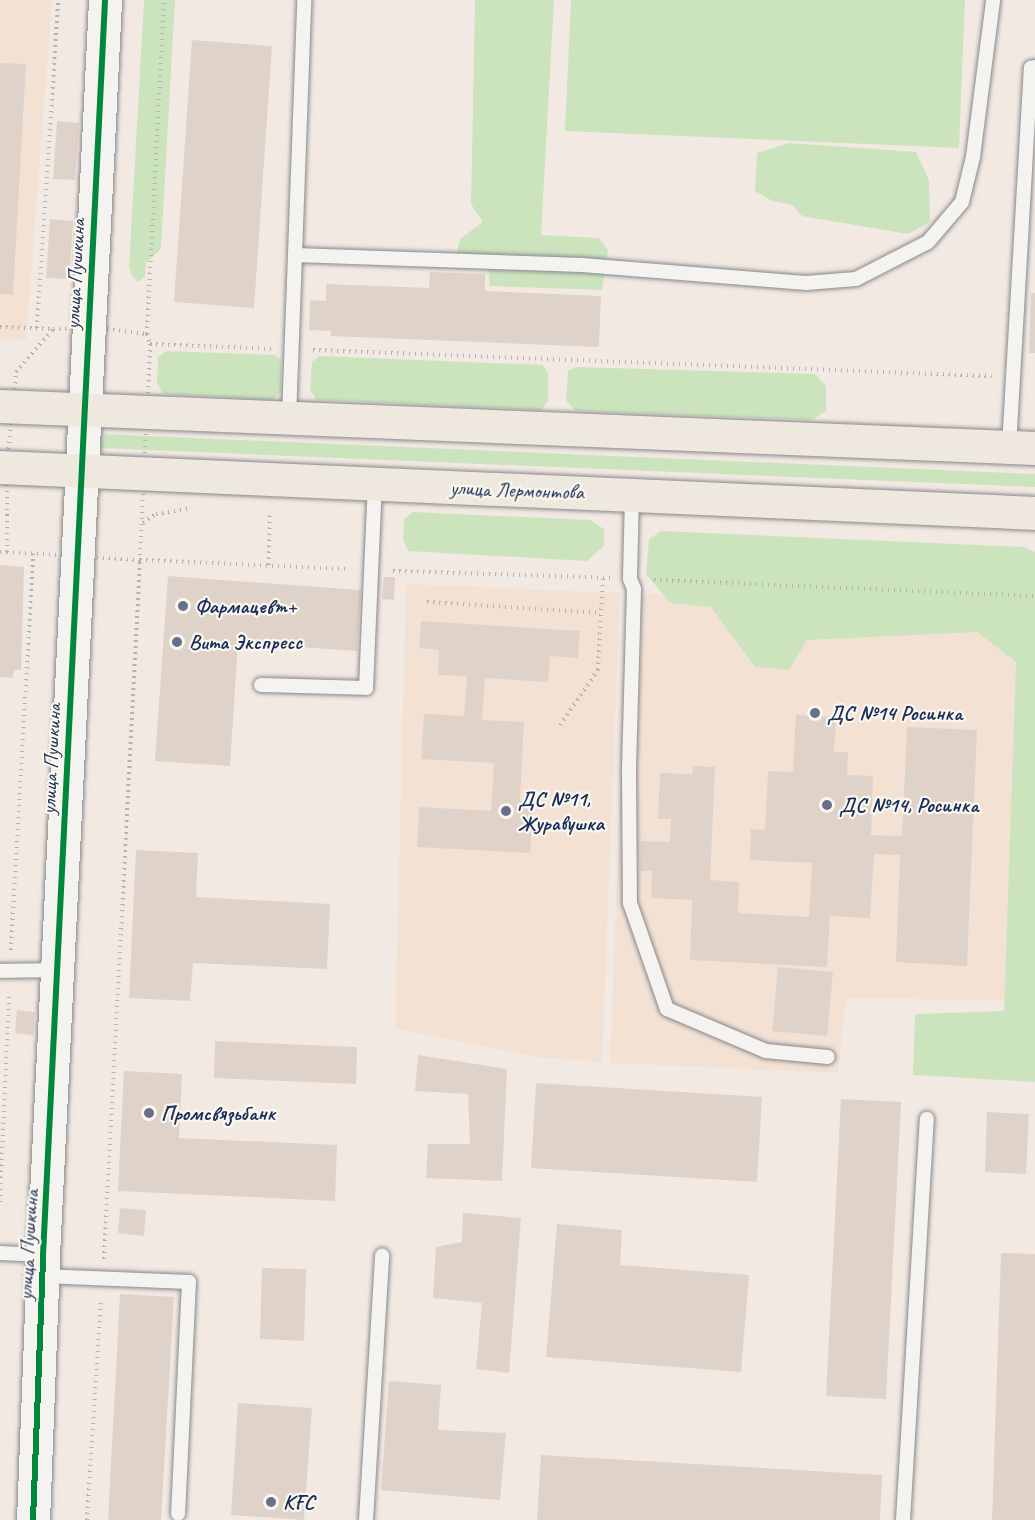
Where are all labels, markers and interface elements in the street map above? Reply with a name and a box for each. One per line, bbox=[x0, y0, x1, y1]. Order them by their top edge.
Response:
street label: улица Пушкина bbox=[59, 217, 91, 331]
street label: улица Лермонтова bbox=[450, 475, 584, 505]
place label: Фармацевт+ bbox=[195, 593, 296, 619]
marker: Фармацевт+ bbox=[176, 599, 190, 613]
place label: Вита Экспресс bbox=[189, 629, 301, 655]
marker: Вита Экспресс bbox=[170, 635, 184, 649]
place label: ДС №14 Росинка bbox=[827, 700, 962, 726]
street label: улица Пушкина bbox=[35, 702, 67, 816]
marker: ДС №14 Росинка bbox=[808, 706, 822, 720]
place label: ДС №11, Журавушка bbox=[518, 786, 604, 836]
place label: ДС №14, Росинка bbox=[839, 792, 978, 818]
marker: ДС №14, Росинка bbox=[820, 798, 834, 812]
marker: ДС №11, Журавушка bbox=[499, 804, 513, 818]
place label: Промсвязьбанк bbox=[161, 1100, 275, 1126]
marker: Промсвязьбанк bbox=[142, 1106, 156, 1120]
street label: улица Пушкина bbox=[12, 1188, 44, 1302]
place label: KFC bbox=[283, 1489, 314, 1515]
marker: KFC bbox=[264, 1495, 278, 1509]

